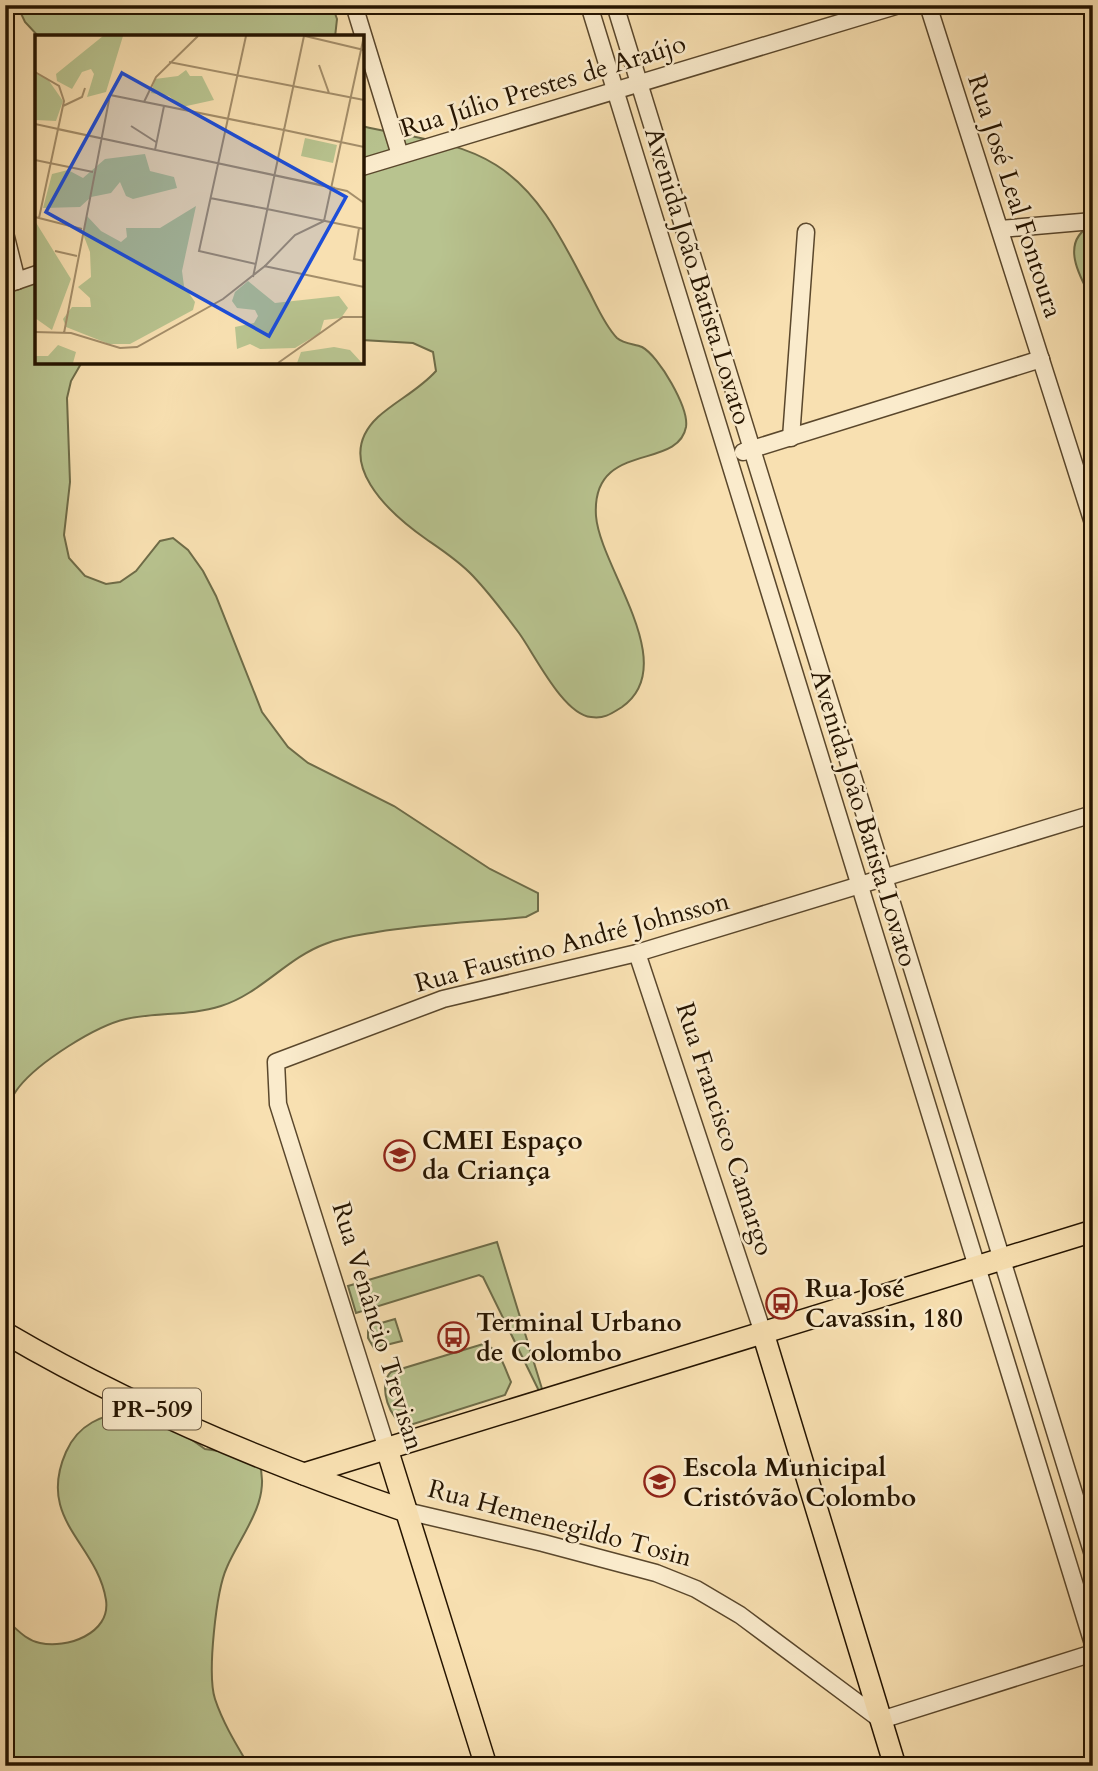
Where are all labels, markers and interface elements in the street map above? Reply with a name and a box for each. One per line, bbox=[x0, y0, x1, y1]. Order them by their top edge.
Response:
street label: Rua Júlio Prestes de Araújo bbox=[396, 26, 690, 146]
inset map bbox=[35, 35, 364, 364]
street label: Rua José Leal Fontoura bbox=[959, 70, 1071, 322]
street label: Avenida João Batista Lovato bbox=[636, 123, 760, 429]
street label: Avenida João Batista Lovato bbox=[802, 665, 926, 971]
street label: Rua Faustino André Johnsson bbox=[411, 883, 733, 1001]
street label: Rua Francisco Camargo bbox=[668, 998, 782, 1260]
place label: CMEI Espaço da Criança bbox=[422, 1123, 583, 1188]
school or university icon: CMEI Espaço da Criança bbox=[382, 1138, 416, 1172]
street label: Rua Venâncio Trevisan bbox=[324, 1198, 433, 1455]
place label: Rua José Cavassin, 180 bbox=[805, 1271, 963, 1336]
bus stop icon: Rua José Cavassin, 180 bbox=[765, 1286, 799, 1320]
place label: Terminal Urbano de Colombo bbox=[476, 1305, 682, 1370]
bus stop icon: Terminal Urbano de Colombo bbox=[436, 1320, 470, 1354]
road number: PR-509 bbox=[103, 1388, 201, 1429]
place label: Escola Municipal Cristóvão Colombo bbox=[683, 1450, 916, 1515]
school or university icon: Escola Municipal Cristóvão Colombo bbox=[643, 1465, 677, 1499]
street label: Rua Hemenegildo Tosin bbox=[424, 1471, 696, 1575]

